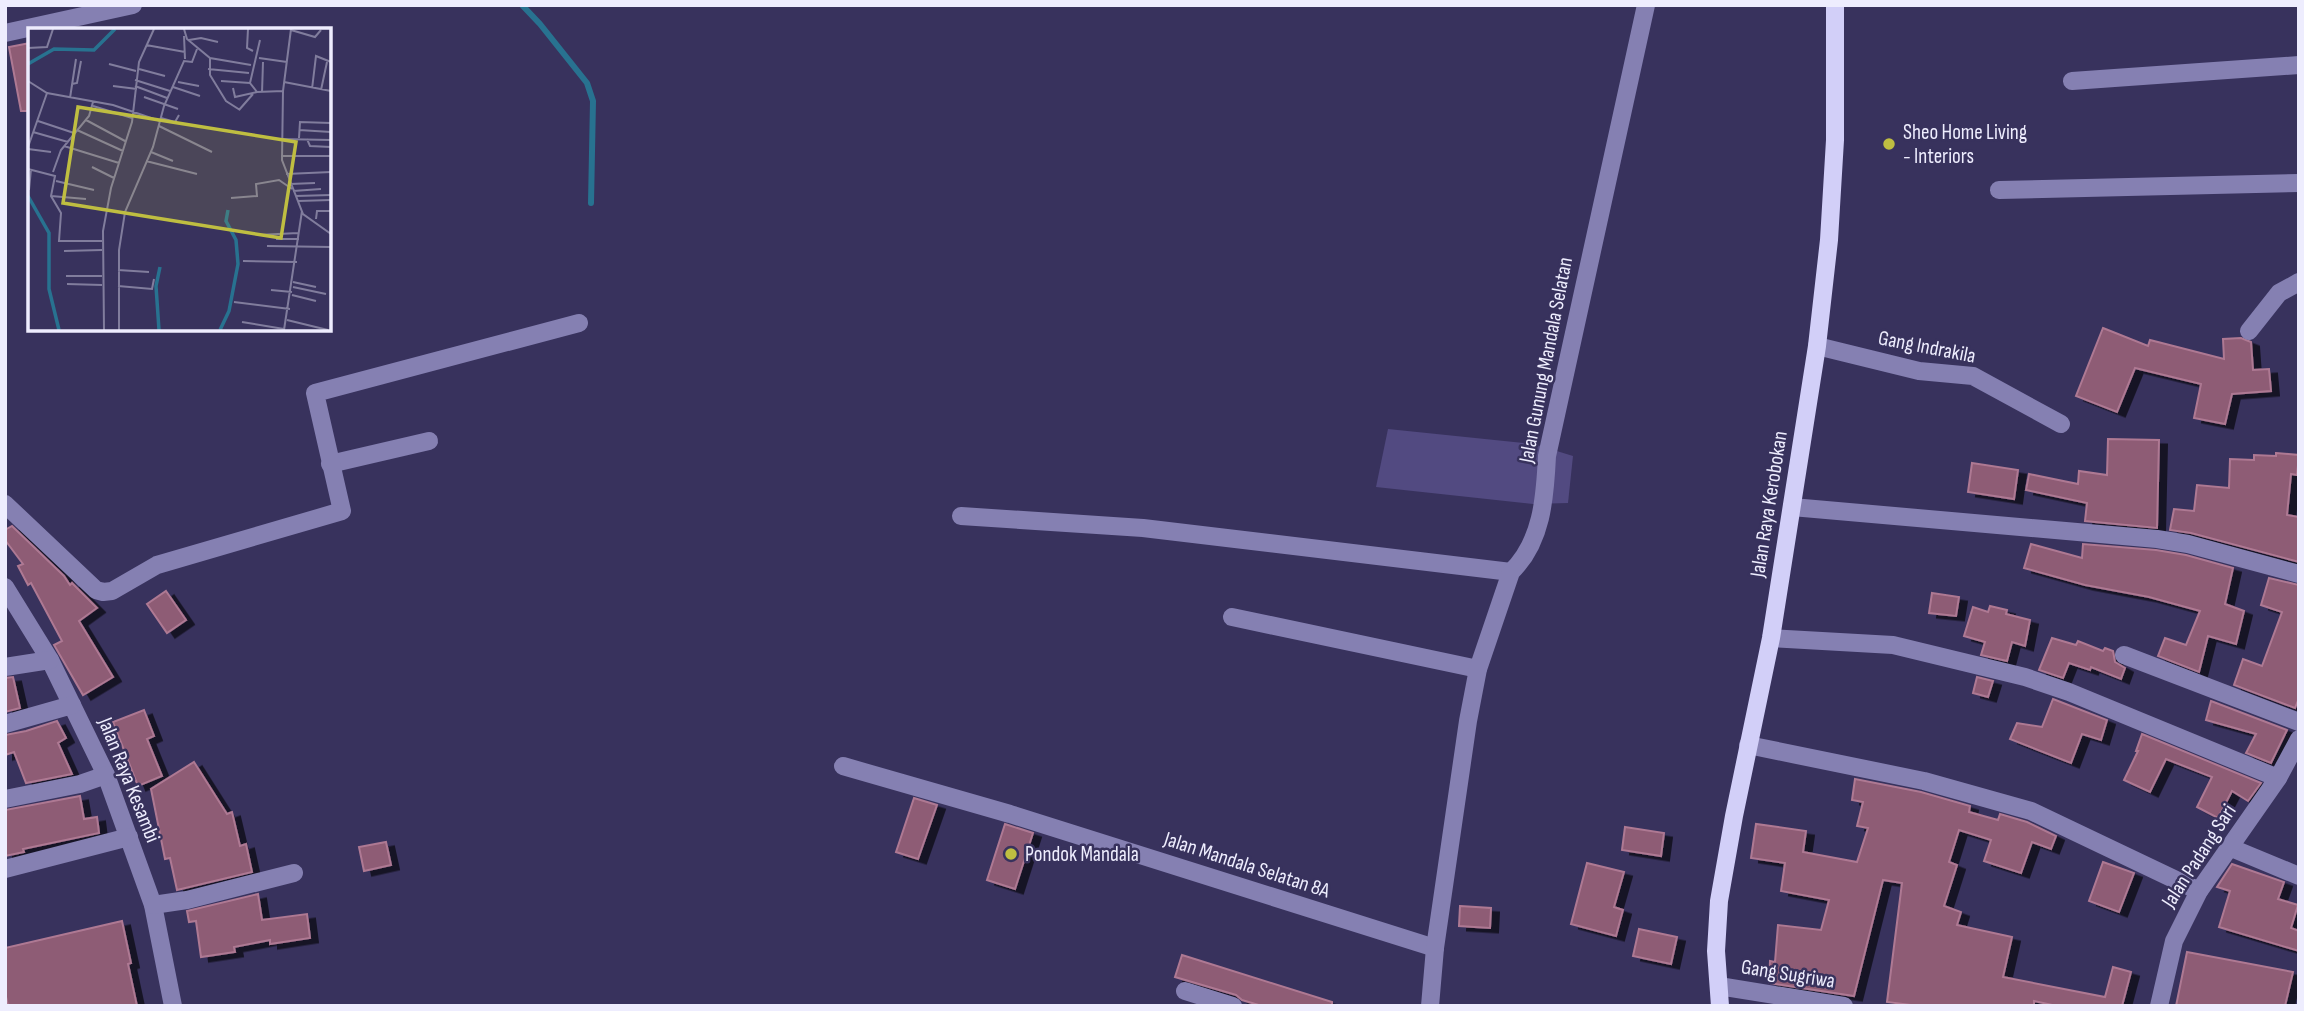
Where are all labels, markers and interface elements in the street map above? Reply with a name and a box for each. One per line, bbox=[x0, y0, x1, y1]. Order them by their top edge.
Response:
inset map bbox=[28, 28, 331, 331]
place label: Sheo Home Living - Interiors bbox=[1903, 120, 2027, 169]
marker: Sheo Home Living - Interiors bbox=[1881, 136, 1897, 152]
street label: Jalan Gunung Mandala Selatan bbox=[1514, 255, 1578, 466]
street label: Gang Indrakila bbox=[1876, 325, 1978, 369]
street label: Jalan Raya Kerobokan bbox=[1745, 429, 1793, 580]
street label: Jalan Raya Kesambi bbox=[92, 713, 165, 846]
street label: Jalan Padang Sari bbox=[2156, 800, 2242, 913]
street label: Jalan Mandala Selatan 8A bbox=[1160, 826, 1334, 904]
place label: Pondok Mandala bbox=[1025, 842, 1139, 867]
marker: Pondok Mandala bbox=[1003, 846, 1019, 862]
street label: Gang Sugriwa bbox=[1739, 954, 1837, 994]

